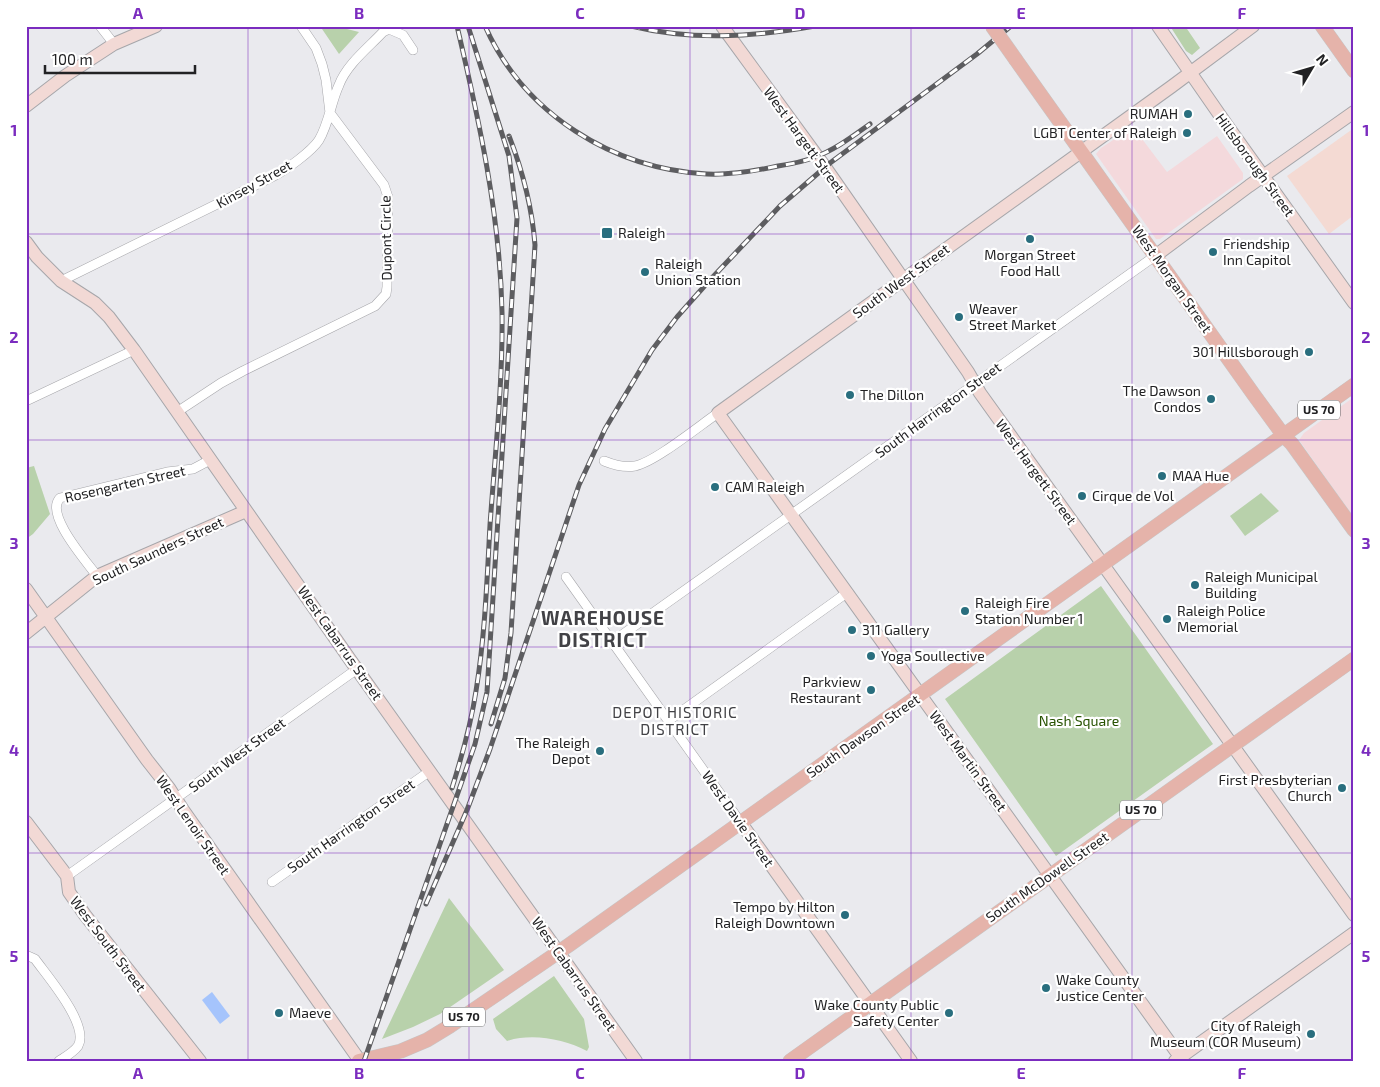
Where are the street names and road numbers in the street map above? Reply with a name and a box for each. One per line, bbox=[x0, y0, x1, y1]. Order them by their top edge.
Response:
street label: West Hargett Street bbox=[760, 83, 849, 196]
street label: Hillsborough Street bbox=[1212, 110, 1299, 220]
street label: Kinsey Street bbox=[213, 156, 294, 211]
street label: Dupont Circle bbox=[376, 195, 395, 281]
street label: West Morgan Street bbox=[1129, 222, 1216, 336]
street label: South West Street bbox=[849, 240, 952, 321]
street label: South Harrington Street bbox=[871, 358, 1004, 461]
road number: US 70 bbox=[1298, 400, 1340, 420]
street label: West Hargett Street bbox=[992, 415, 1081, 528]
street label: Rosengarten Street bbox=[63, 461, 187, 506]
street label: South Saunders Street bbox=[90, 513, 226, 588]
street label: West Cabarrus Street bbox=[295, 582, 386, 703]
street label: South Dawson Street bbox=[803, 690, 923, 781]
street label: West Martin Street bbox=[926, 707, 1011, 815]
street label: South West Street bbox=[185, 714, 288, 795]
street label: West Davie Street bbox=[699, 767, 778, 870]
street label: West Lenoir Street bbox=[153, 772, 234, 878]
street label: South Harrington Street bbox=[284, 775, 418, 876]
road number: US 70 bbox=[1120, 800, 1162, 820]
street label: South McDowell Street bbox=[982, 828, 1111, 925]
street label: West South Street bbox=[67, 893, 150, 995]
street label: West Cabarrus Street bbox=[529, 913, 620, 1034]
road number: US 70 bbox=[443, 1008, 485, 1026]

